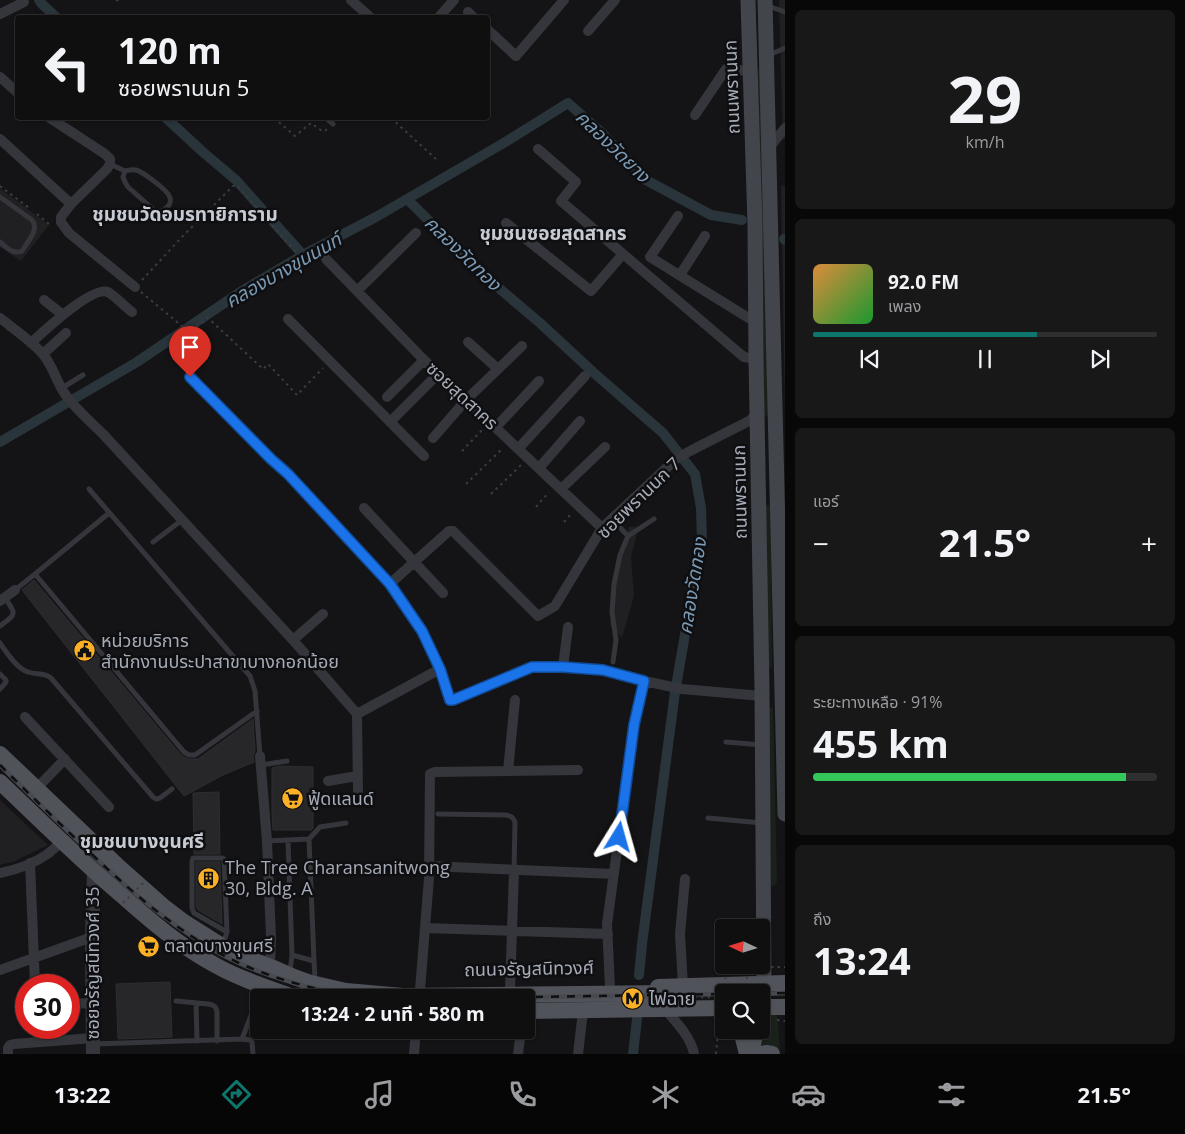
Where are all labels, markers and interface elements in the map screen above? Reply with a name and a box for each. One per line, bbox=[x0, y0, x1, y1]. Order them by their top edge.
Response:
text: 120 m bbox=[118, 27, 222, 74]
icon: left bbox=[35, 35, 100, 100]
street label: ถนนพรานนก bbox=[717, 39, 745, 135]
text: 29 bbox=[948, 54, 1022, 142]
text: ซอยพรานนก 5 bbox=[118, 72, 249, 102]
water label: คลองวัดยาง bbox=[570, 104, 656, 189]
text: km/h bbox=[966, 131, 1004, 153]
district label: ชุมชนวัดอมรทายิการาม bbox=[92, 201, 278, 227]
water label: คลองวัดทอง bbox=[419, 210, 508, 297]
district label: ชุมชนซอยสุดสาคร bbox=[479, 220, 627, 246]
water label: คลองบางขุนนนท์ bbox=[220, 224, 349, 314]
text: 92.0 FM bbox=[888, 269, 959, 295]
text: เพลง bbox=[888, 295, 921, 317]
pin bbox=[169, 326, 211, 377]
icon: arrive bbox=[176, 333, 204, 361]
icon: previous bbox=[856, 345, 884, 373]
icon: pause bbox=[971, 345, 999, 373]
icon: next bbox=[1086, 345, 1114, 373]
street label: ซอยสุดสาคร bbox=[422, 356, 504, 435]
street label: ถนนพรานนก bbox=[726, 445, 752, 539]
street label: ซอยพรานนก 7 bbox=[591, 451, 685, 543]
text: แอร์ bbox=[813, 490, 839, 512]
text: 21.5° bbox=[939, 516, 1031, 568]
text: − bbox=[813, 524, 829, 562]
text: + bbox=[1141, 524, 1157, 562]
water label: คลองวัดทอง bbox=[672, 535, 713, 636]
place label: หน่วยบริการ สำนักงานประปาสาขาบางกอกน้อย bbox=[101, 628, 339, 673]
public building icon: หน่วยบริการ สำนักงานประปาสาขาบางกอกน้อย bbox=[73, 639, 97, 663]
text: ระยะทางเหลือ · 91% bbox=[813, 691, 942, 713]
text: 455 km bbox=[813, 717, 949, 769]
place label: ฟู้ดแลนด์ bbox=[308, 786, 374, 811]
supermarket icon: ฟู้ดแลนด์ bbox=[280, 787, 304, 811]
position arrow bbox=[592, 810, 644, 862]
district label: ชุมชนบางขุนศรี bbox=[80, 828, 204, 854]
place label: The Tree Charansanitwong 30, Bldg. A bbox=[225, 855, 450, 900]
building icon: The Tree Charansanitwong 30, Bldg. A bbox=[197, 866, 221, 890]
street label: ซอยจรัญสนิทวงศ์ 35 bbox=[80, 886, 104, 1040]
text: ถึง bbox=[813, 908, 831, 930]
north arrow bbox=[715, 919, 770, 974]
map controls bbox=[715, 919, 770, 1039]
place label: ตลาดบางขุนศรี bbox=[164, 933, 273, 957]
supermarket icon: ตลาดบางขุนศรี bbox=[136, 934, 160, 958]
text: 13:24 bbox=[813, 934, 911, 986]
street label: ถนนจรัญสนิทวงศ์ bbox=[464, 955, 594, 981]
speed limit sign: 30 bbox=[15, 974, 80, 1039]
button: search bbox=[715, 984, 770, 1039]
place label: ไฟฉาย bbox=[648, 986, 695, 1010]
metro station icon: ไฟฉาย bbox=[621, 987, 645, 1011]
text: 13:24 · 2 นาที · 580 m bbox=[300, 1001, 485, 1027]
icon: directions bbox=[219, 1077, 254, 1112]
icon: music bbox=[362, 1077, 397, 1112]
icon: phone bbox=[505, 1077, 540, 1112]
icon: climate bbox=[648, 1077, 683, 1112]
icon: car bbox=[791, 1077, 826, 1112]
icon: filters bbox=[934, 1077, 969, 1112]
text: 13:22 bbox=[54, 1079, 111, 1109]
text: 21.5° bbox=[1077, 1079, 1131, 1109]

